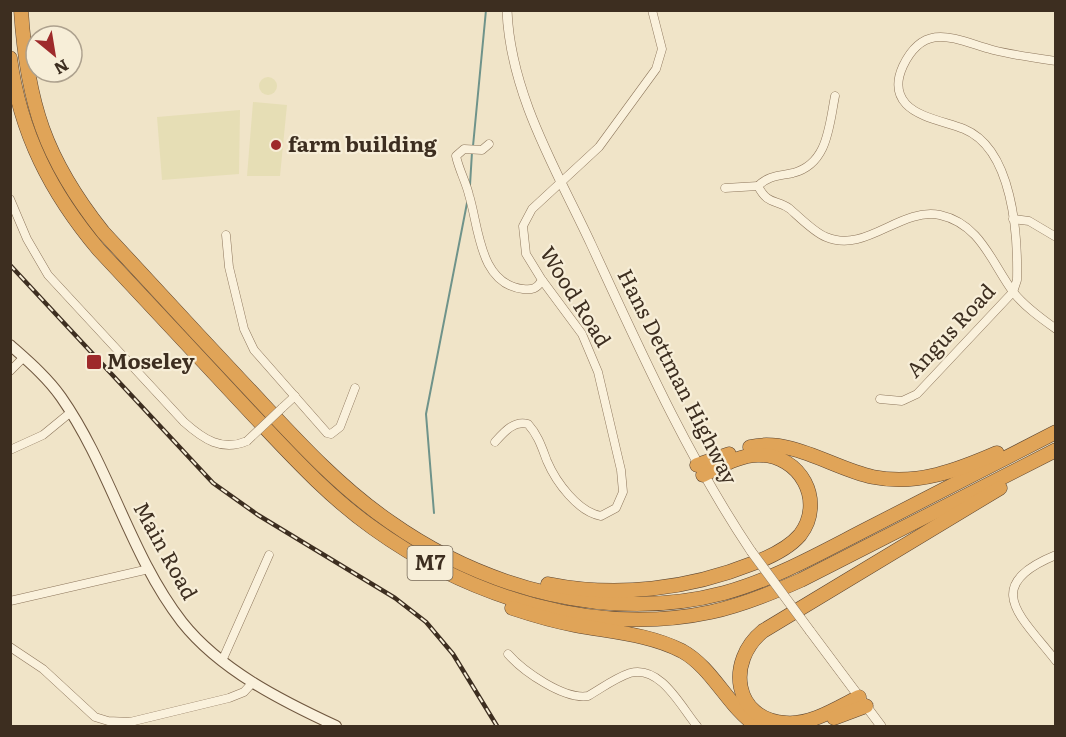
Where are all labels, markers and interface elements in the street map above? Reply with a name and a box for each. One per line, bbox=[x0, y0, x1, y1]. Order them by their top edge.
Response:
north arrow bbox=[24, 24, 84, 84]
text: N bbox=[50, 54, 74, 82]
place label: farm building bbox=[288, 127, 437, 158]
marker: farm building bbox=[269, 138, 283, 152]
street label: Wood Road bbox=[534, 239, 620, 352]
street label: Hans Dettman Highway bbox=[611, 263, 748, 490]
street label: Angus Road bbox=[897, 275, 1001, 383]
place label: Moseley bbox=[107, 344, 195, 375]
marker: Moseley bbox=[85, 353, 103, 371]
street label: Main Road bbox=[127, 495, 207, 605]
road number: M7 bbox=[408, 546, 452, 580]

